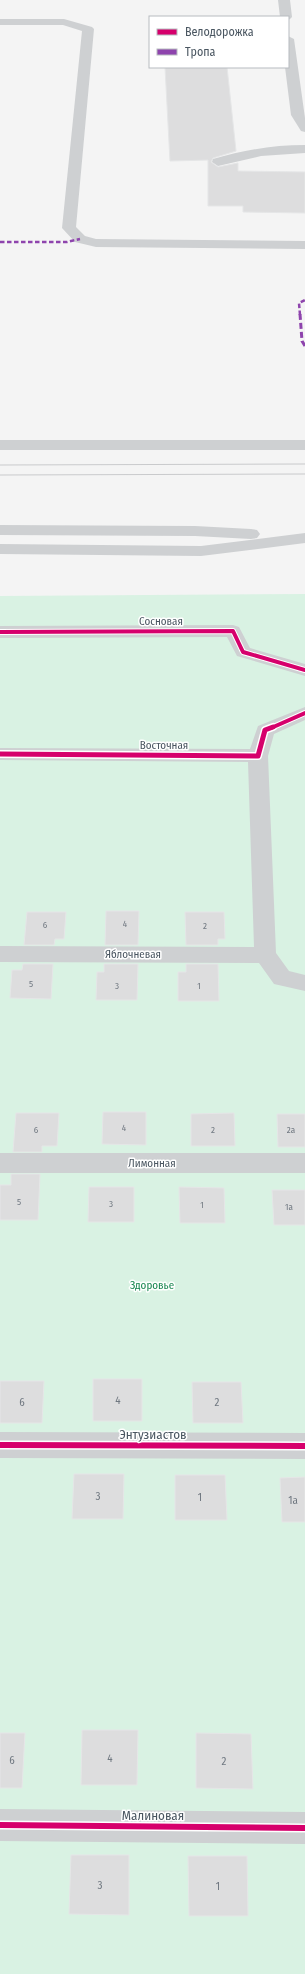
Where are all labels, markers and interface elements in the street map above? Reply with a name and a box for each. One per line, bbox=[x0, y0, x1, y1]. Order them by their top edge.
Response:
legend bbox=[149, 16, 289, 68]
text: Велодорожка bbox=[185, 25, 254, 39]
text: Тропа bbox=[185, 45, 216, 59]
street label: Сосновая bbox=[139, 615, 183, 628]
street label: Восточная bbox=[140, 739, 188, 752]
house number: 4 bbox=[123, 919, 128, 929]
house number: 6 bbox=[43, 920, 48, 930]
house number: 2 bbox=[203, 921, 207, 931]
street label: Яблочневая bbox=[105, 948, 161, 961]
house number: 5 bbox=[29, 979, 33, 989]
house number: 3 bbox=[115, 981, 119, 991]
house number: 1 bbox=[197, 981, 201, 991]
house number: 4 bbox=[122, 1123, 127, 1133]
house number: 6 bbox=[34, 1125, 39, 1135]
house number: 2 bbox=[211, 1125, 215, 1135]
house number: 2а bbox=[287, 1125, 296, 1135]
street label: Лимонная bbox=[128, 1157, 176, 1170]
house number: 5 bbox=[17, 1197, 21, 1207]
house number: 3 bbox=[109, 1199, 113, 1209]
house number: 1 bbox=[200, 1200, 204, 1210]
house number: 1а bbox=[285, 1202, 294, 1212]
park label: Здоровье bbox=[130, 1279, 174, 1292]
house number: 4 bbox=[115, 1394, 121, 1407]
house number: 6 bbox=[19, 1396, 25, 1409]
house number: 2 bbox=[215, 1396, 220, 1409]
street label: Энтузиастов bbox=[119, 1427, 187, 1442]
house number: 3 bbox=[96, 1490, 101, 1503]
house number: 1 bbox=[198, 1491, 202, 1504]
house number: 1а bbox=[288, 1494, 298, 1507]
house number: 4 bbox=[107, 1752, 113, 1765]
house number: 6 bbox=[9, 1754, 15, 1767]
house number: 2 bbox=[222, 1755, 227, 1768]
street label: Малиновая bbox=[122, 1808, 184, 1823]
house number: 3 bbox=[98, 1879, 103, 1892]
house number: 1 bbox=[216, 1880, 220, 1893]

